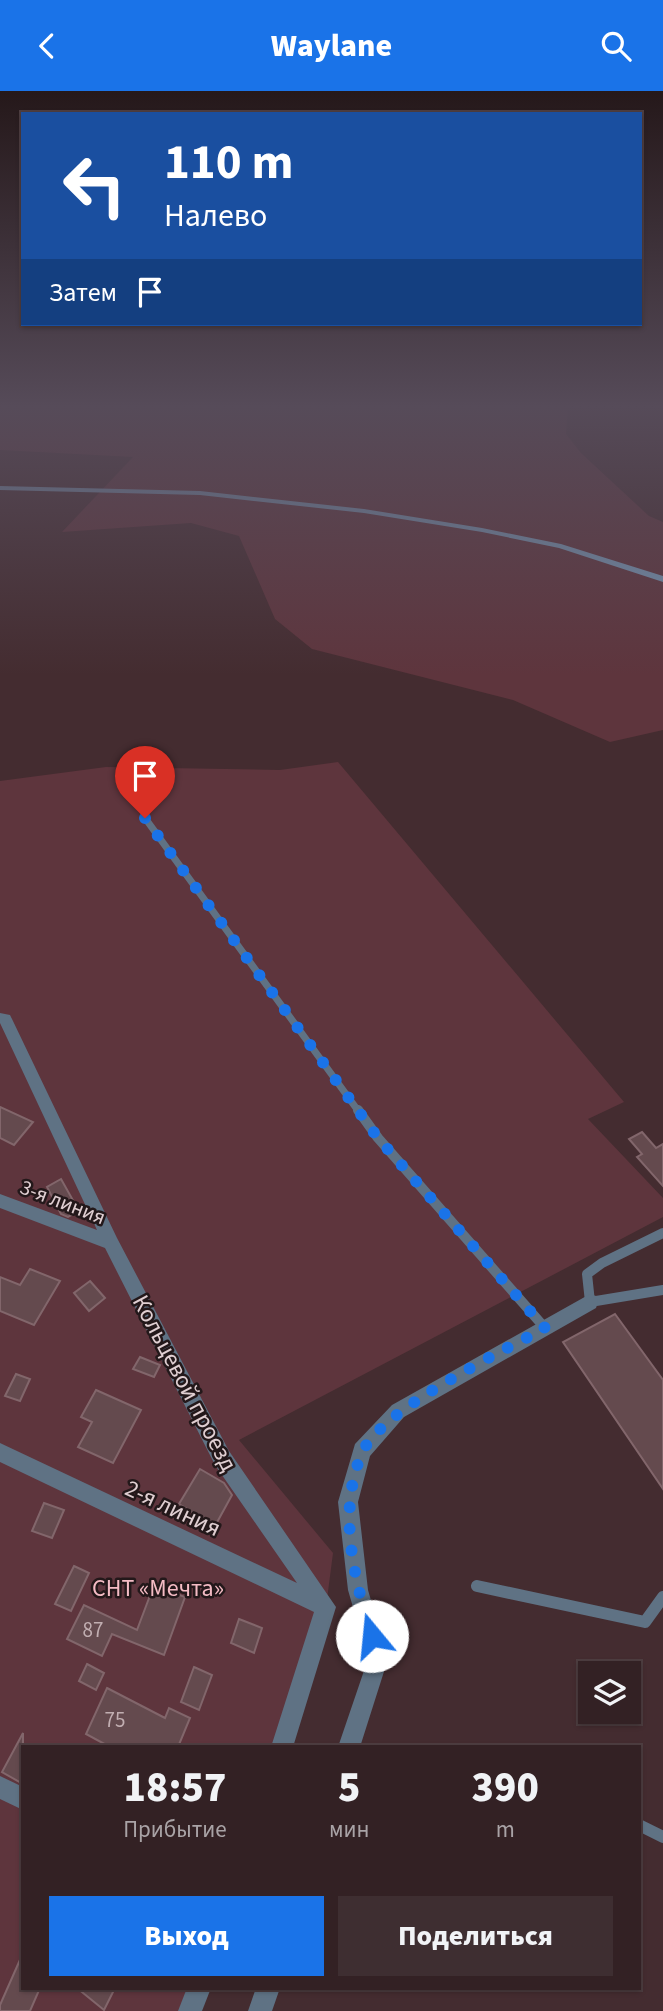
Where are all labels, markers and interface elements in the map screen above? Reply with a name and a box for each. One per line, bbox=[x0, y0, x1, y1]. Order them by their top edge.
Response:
text: Waylane bbox=[271, 23, 392, 69]
icon: back bbox=[28, 27, 66, 65]
icon: search bbox=[597, 27, 635, 65]
text: 110 m bbox=[164, 128, 293, 198]
icon: left bbox=[49, 140, 140, 231]
text: Налево bbox=[164, 193, 267, 239]
icon: arrive bbox=[131, 273, 169, 311]
text: Затем bbox=[49, 274, 117, 311]
pin bbox=[115, 746, 175, 818]
icon: arrive bbox=[126, 757, 164, 795]
street label: 3-я линия bbox=[16, 1172, 110, 1232]
street label: Кольцевой проезд bbox=[123, 1289, 246, 1478]
street label: 2-я линия bbox=[119, 1471, 226, 1546]
park label: СНТ «Мечта» bbox=[92, 1571, 224, 1606]
position arrow bbox=[335, 1599, 409, 1673]
house number: 87 bbox=[83, 1615, 103, 1645]
map controls bbox=[578, 1661, 641, 1724]
button: layers bbox=[578, 1661, 641, 1724]
house number: 75 bbox=[105, 1705, 125, 1735]
text: 18:57 bbox=[124, 1758, 226, 1818]
text: 5 bbox=[338, 1758, 360, 1818]
text: 390 bbox=[472, 1758, 539, 1818]
text: Прибытие bbox=[123, 1813, 227, 1846]
text: мин bbox=[329, 1813, 369, 1846]
text: m bbox=[496, 1813, 515, 1846]
button: Выход bbox=[49, 1896, 324, 1976]
button: Поделиться bbox=[338, 1896, 613, 1976]

